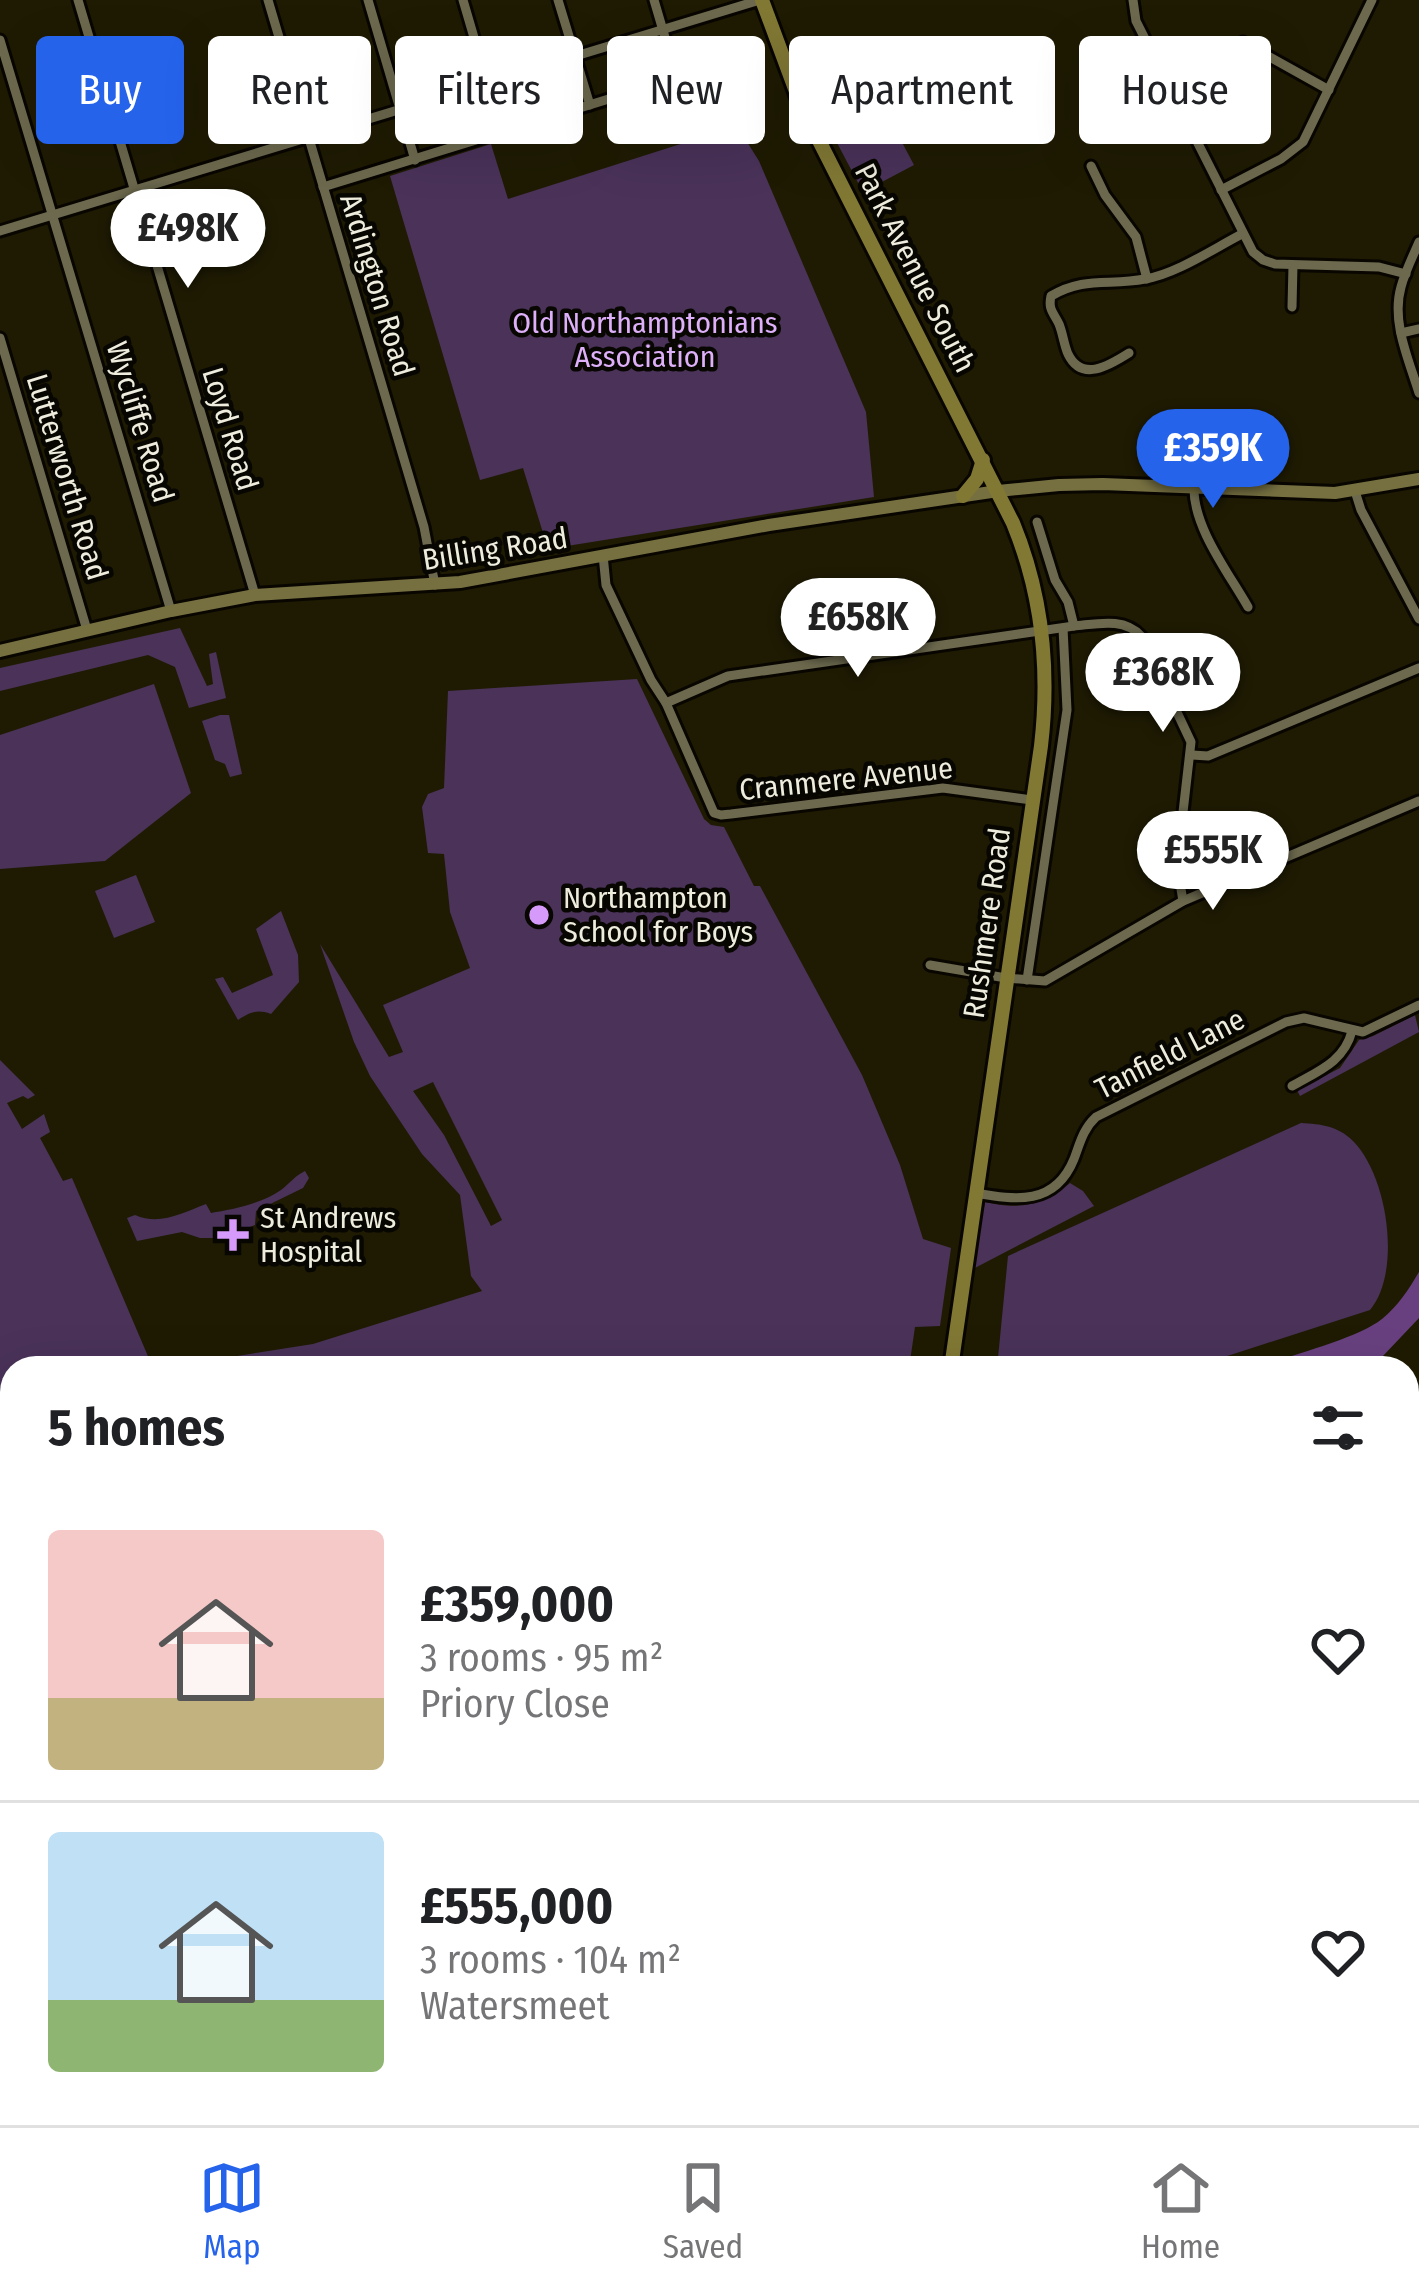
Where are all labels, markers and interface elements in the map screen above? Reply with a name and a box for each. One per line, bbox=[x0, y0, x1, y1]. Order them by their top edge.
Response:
chip: Buy bbox=[36, 36, 184, 144]
chip: Rent bbox=[208, 36, 371, 144]
chip: Filters bbox=[395, 36, 583, 144]
chip: New bbox=[607, 36, 765, 144]
chip: Apartment bbox=[789, 36, 1055, 144]
chip: House bbox=[1079, 36, 1271, 144]
street label: Park Avenue South bbox=[847, 158, 983, 378]
pin: £498K bbox=[104, 189, 272, 291]
street label: Ardington Road bbox=[332, 189, 422, 381]
text: £498K bbox=[137, 205, 239, 251]
park label: Old Northamptonians Association bbox=[512, 305, 778, 375]
street label: Wycliffe Road bbox=[98, 337, 182, 507]
street label: Loyd Road bbox=[194, 363, 266, 495]
street label: Lutterworth Road bbox=[19, 370, 115, 584]
pin: £359K bbox=[1129, 409, 1297, 511]
text: £359K bbox=[1164, 425, 1262, 471]
street label: Billing Road bbox=[420, 520, 570, 578]
pin: £658K bbox=[774, 578, 942, 680]
text: £658K bbox=[808, 594, 908, 640]
pin: £368K bbox=[1079, 633, 1247, 735]
text: £368K bbox=[1112, 649, 1214, 695]
street label: Cranmere Avenue bbox=[738, 750, 954, 808]
pin: £555K bbox=[1129, 811, 1297, 913]
street label: Rushmere Road bbox=[956, 825, 1018, 1021]
text: £555K bbox=[1164, 827, 1262, 873]
place label: Northampton School for Boys bbox=[563, 880, 753, 950]
marker: Northampton School for Boys bbox=[526, 902, 552, 928]
street label: Tanfield Lane bbox=[1089, 1001, 1251, 1107]
place label: St Andrews Hospital bbox=[260, 1200, 396, 1270]
marker: St Andrews Hospital bbox=[217, 1219, 249, 1251]
icon: filters bbox=[1305, 1395, 1371, 1461]
text: 5 homes bbox=[48, 1397, 225, 1459]
text: £359,000 bbox=[420, 1573, 614, 1635]
icon: home bbox=[144, 1578, 288, 1722]
icon: heart bbox=[1305, 1617, 1371, 1683]
text: 3 rooms · 95 m² bbox=[420, 1635, 663, 1681]
text: Priory Close bbox=[420, 1681, 610, 1727]
text: £555,000 bbox=[420, 1875, 613, 1937]
icon: home bbox=[144, 1880, 288, 2024]
icon: heart bbox=[1305, 1919, 1371, 1985]
text: 3 rooms · 104 m² bbox=[420, 1937, 681, 1983]
text: Watersmeet bbox=[420, 1983, 610, 2029]
tab: Map bbox=[199, 2155, 265, 2267]
tab: Saved bbox=[663, 2155, 743, 2267]
tab: Home bbox=[1141, 2155, 1220, 2267]

